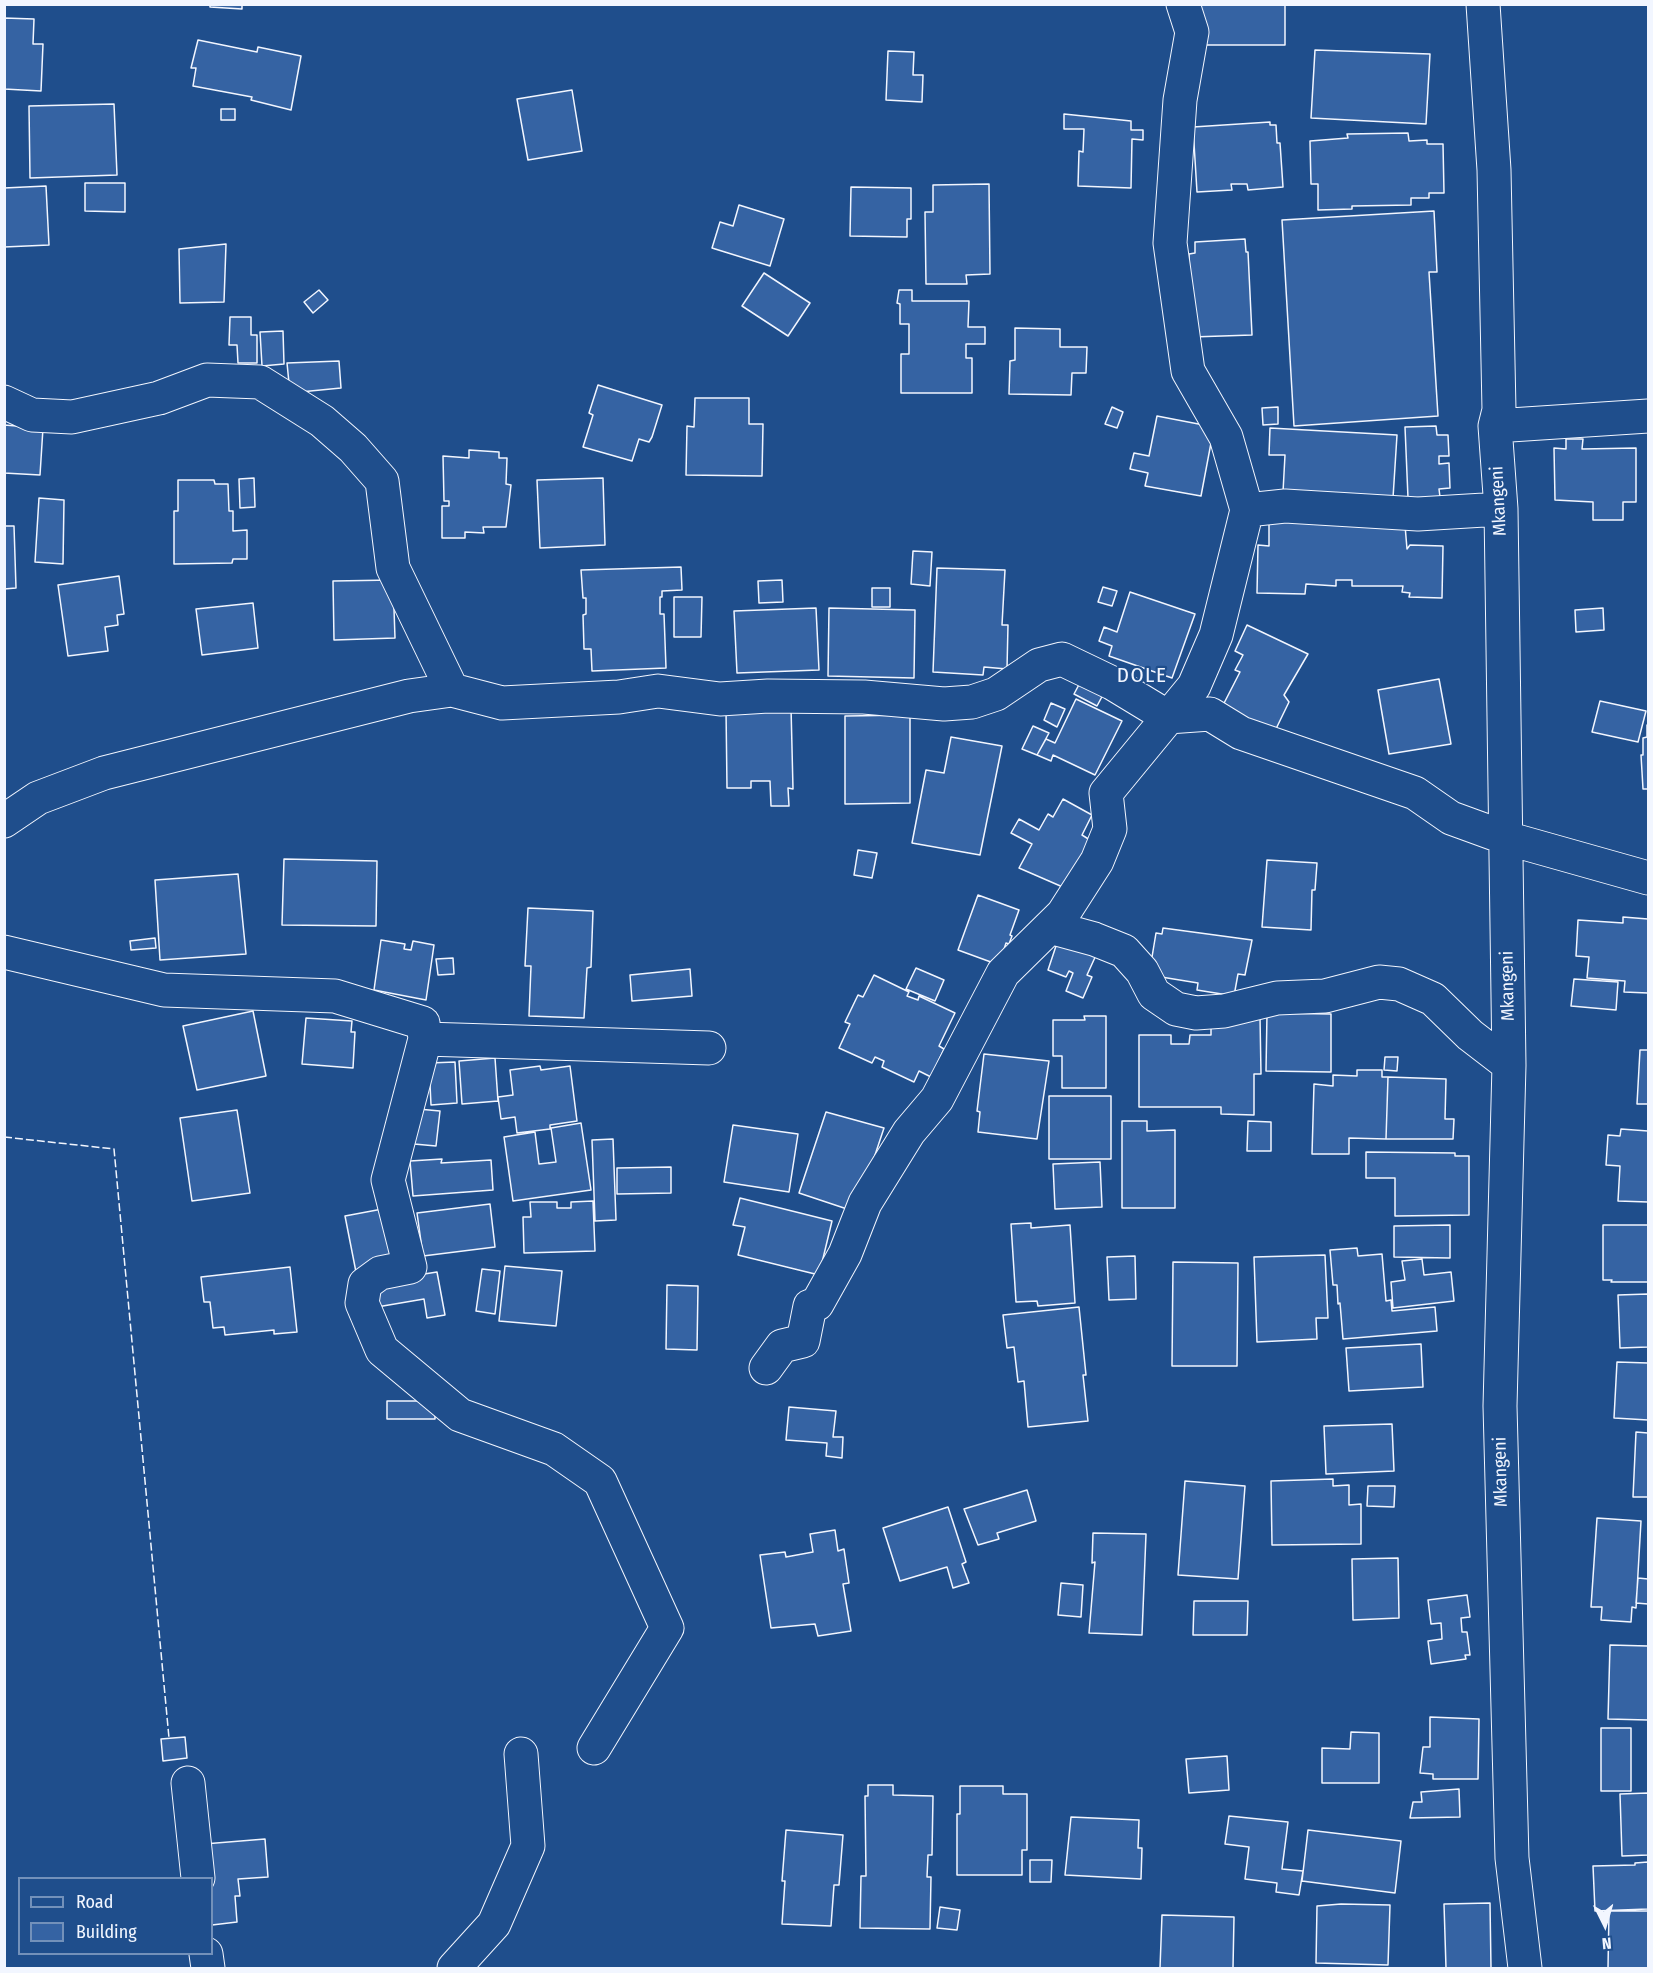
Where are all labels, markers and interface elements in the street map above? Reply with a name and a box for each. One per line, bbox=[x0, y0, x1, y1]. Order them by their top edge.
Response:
street label: Mkangeni bbox=[1486, 465, 1512, 537]
district label: DOLE bbox=[1117, 663, 1167, 689]
street label: Mkangeni bbox=[1497, 951, 1519, 1021]
street label: Mkangeni bbox=[1490, 1437, 1512, 1507]
legend bbox=[18, 1877, 213, 1955]
text: Road bbox=[76, 1891, 113, 1913]
north arrow bbox=[1575, 1895, 1635, 1955]
text: Building bbox=[76, 1921, 137, 1943]
text: N bbox=[1601, 1934, 1612, 1953]

